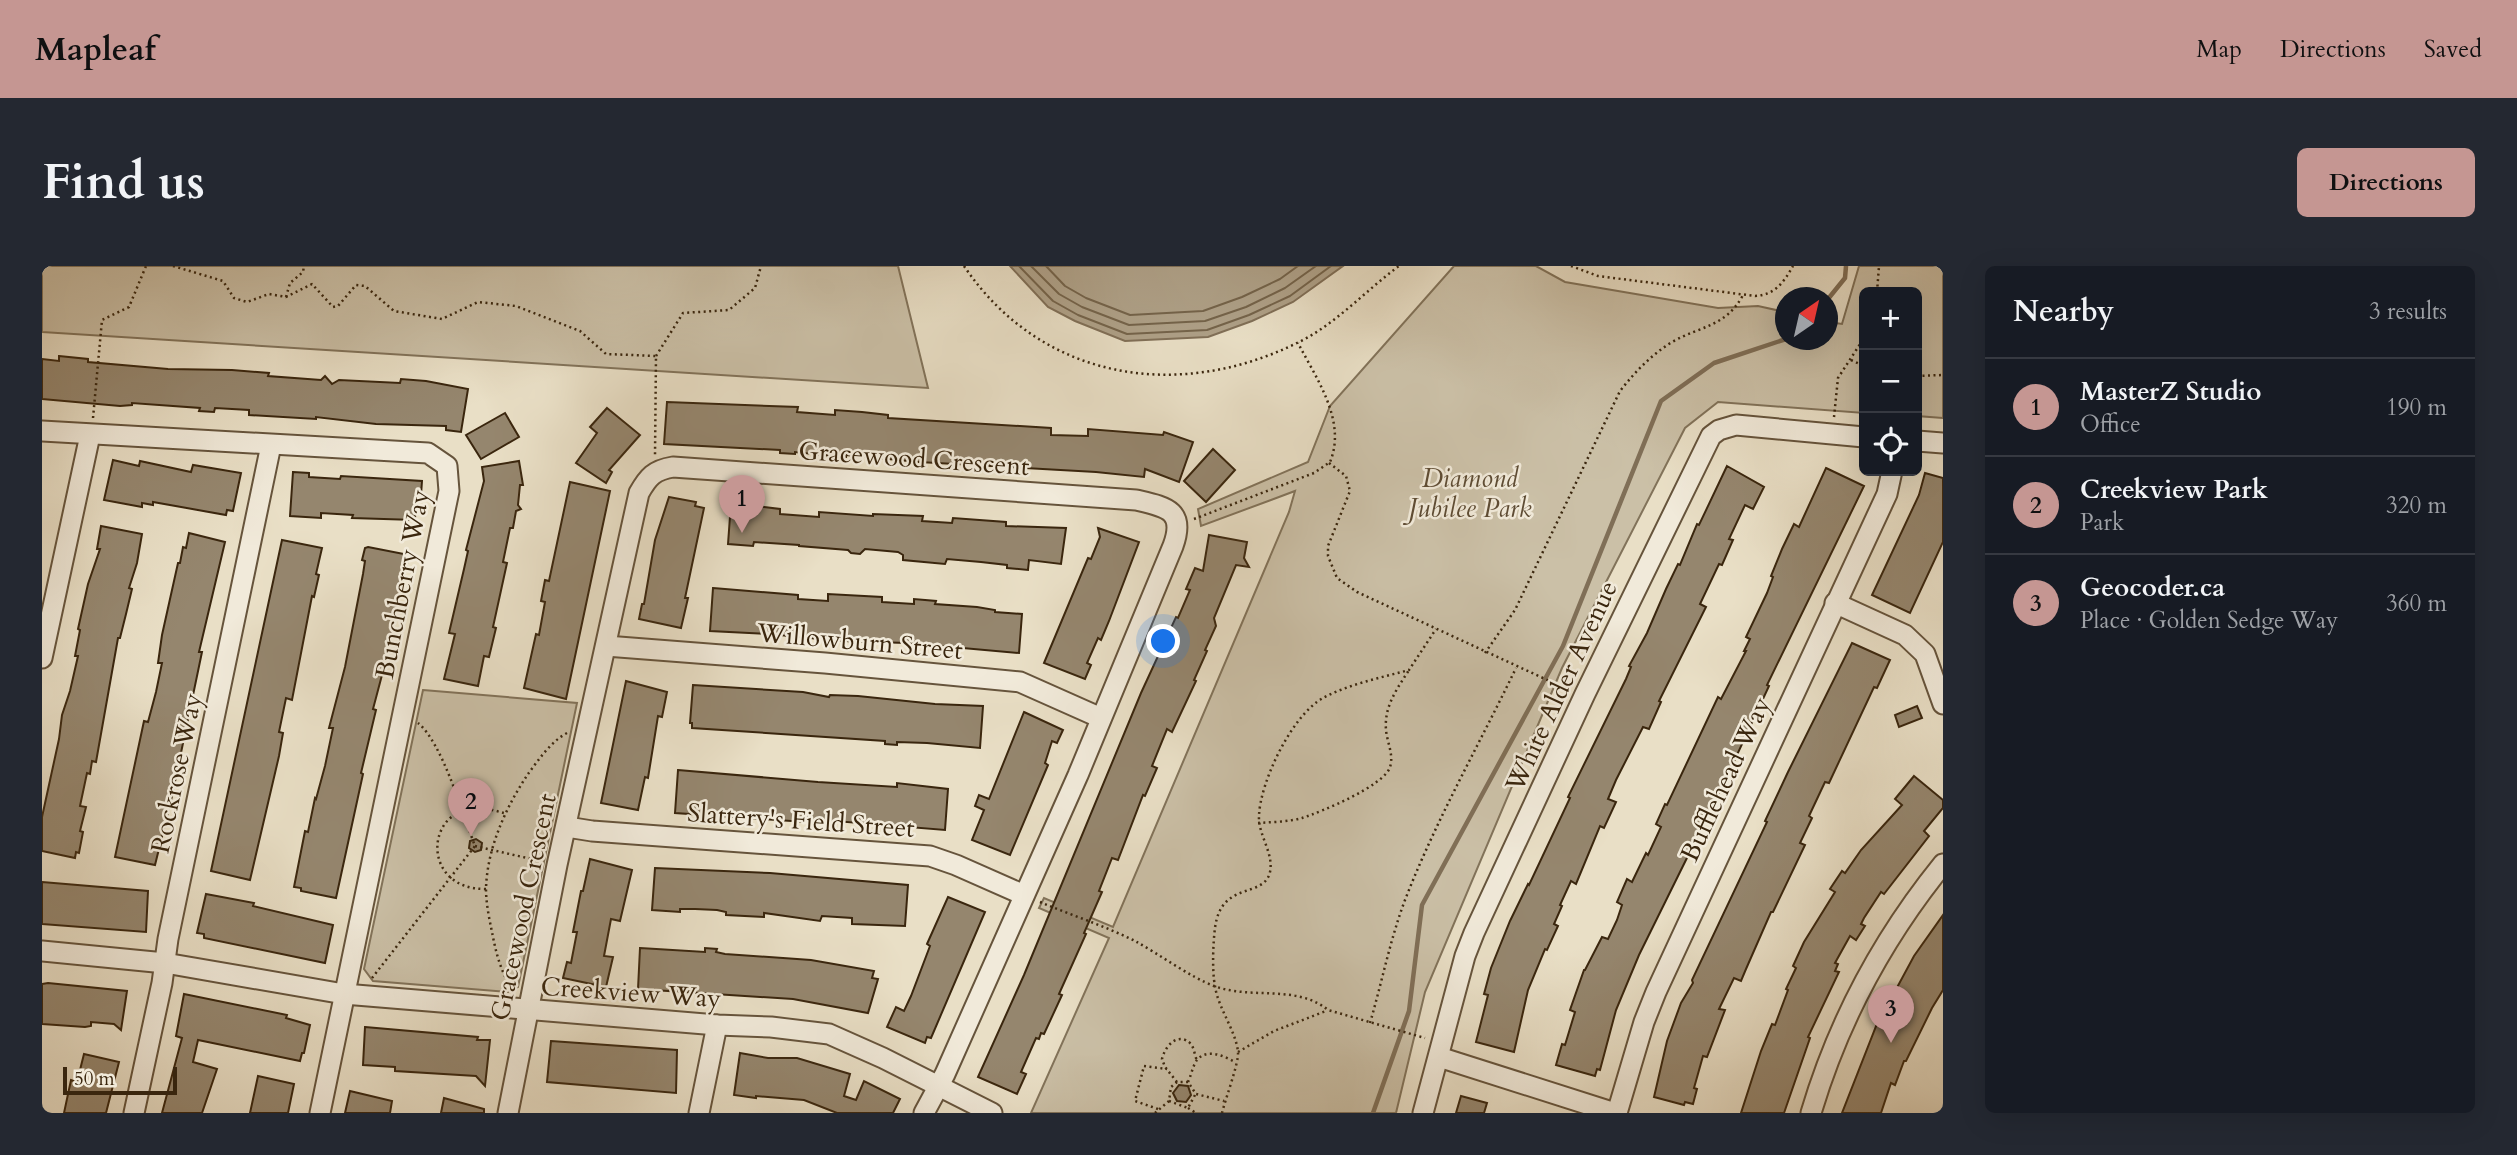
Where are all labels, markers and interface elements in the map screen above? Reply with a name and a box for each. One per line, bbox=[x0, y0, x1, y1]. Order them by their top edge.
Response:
text: Mapleaf bbox=[35, 27, 156, 72]
text: Map bbox=[2196, 33, 2242, 66]
text: Directions bbox=[2280, 33, 2386, 66]
text: Saved bbox=[2424, 33, 2482, 66]
button: Directions bbox=[2297, 148, 2475, 217]
text: Find us bbox=[42, 149, 205, 216]
north arrow bbox=[1775, 287, 1838, 350]
map controls bbox=[1859, 287, 1922, 476]
button: + bbox=[1859, 287, 1922, 350]
text: Nearby bbox=[2013, 291, 2114, 332]
text: 3 results bbox=[2369, 296, 2447, 327]
button: − bbox=[1859, 350, 1922, 413]
text: MasterZ Studio bbox=[2080, 374, 2261, 409]
text: 1 bbox=[2030, 392, 2042, 423]
text: 190 m bbox=[2386, 392, 2447, 423]
text: Office bbox=[2080, 409, 2141, 440]
button: locate bbox=[1859, 413, 1922, 476]
street label: Gracewood Crescent bbox=[797, 433, 1031, 484]
park label: Diamond Jubilee Park bbox=[1402, 461, 1532, 526]
text: Creekview Park bbox=[2080, 472, 2268, 507]
pin: 1 bbox=[719, 475, 765, 533]
street label: Bunchberry Way bbox=[367, 486, 438, 682]
text: 2 bbox=[2030, 490, 2042, 521]
text: 320 m bbox=[2386, 490, 2447, 521]
text: Park bbox=[2080, 507, 2124, 538]
text: Geocoder.ca bbox=[2080, 570, 2225, 605]
street label: White Alder Avenue bbox=[1497, 575, 1626, 798]
text: 3 bbox=[2030, 588, 2042, 619]
text: 360 m bbox=[2386, 588, 2447, 619]
text: Place · Golden Sedge Way bbox=[2080, 605, 2338, 636]
street label: Willowburn Street bbox=[755, 615, 964, 668]
your location bbox=[1146, 624, 1180, 658]
street label: Rockrose Way bbox=[142, 690, 211, 856]
street label: Bufflehead Way bbox=[1672, 691, 1779, 867]
pin: 2 bbox=[448, 778, 494, 836]
street label: Gracewood Crescent bbox=[482, 790, 565, 1024]
street label: Slattery's Field Street bbox=[686, 795, 916, 846]
street label: Creekview Way bbox=[540, 969, 723, 1016]
pin: 3 bbox=[1868, 985, 1914, 1043]
scale bar bbox=[63, 1064, 177, 1096]
text: 50 m bbox=[74, 1066, 115, 1092]

